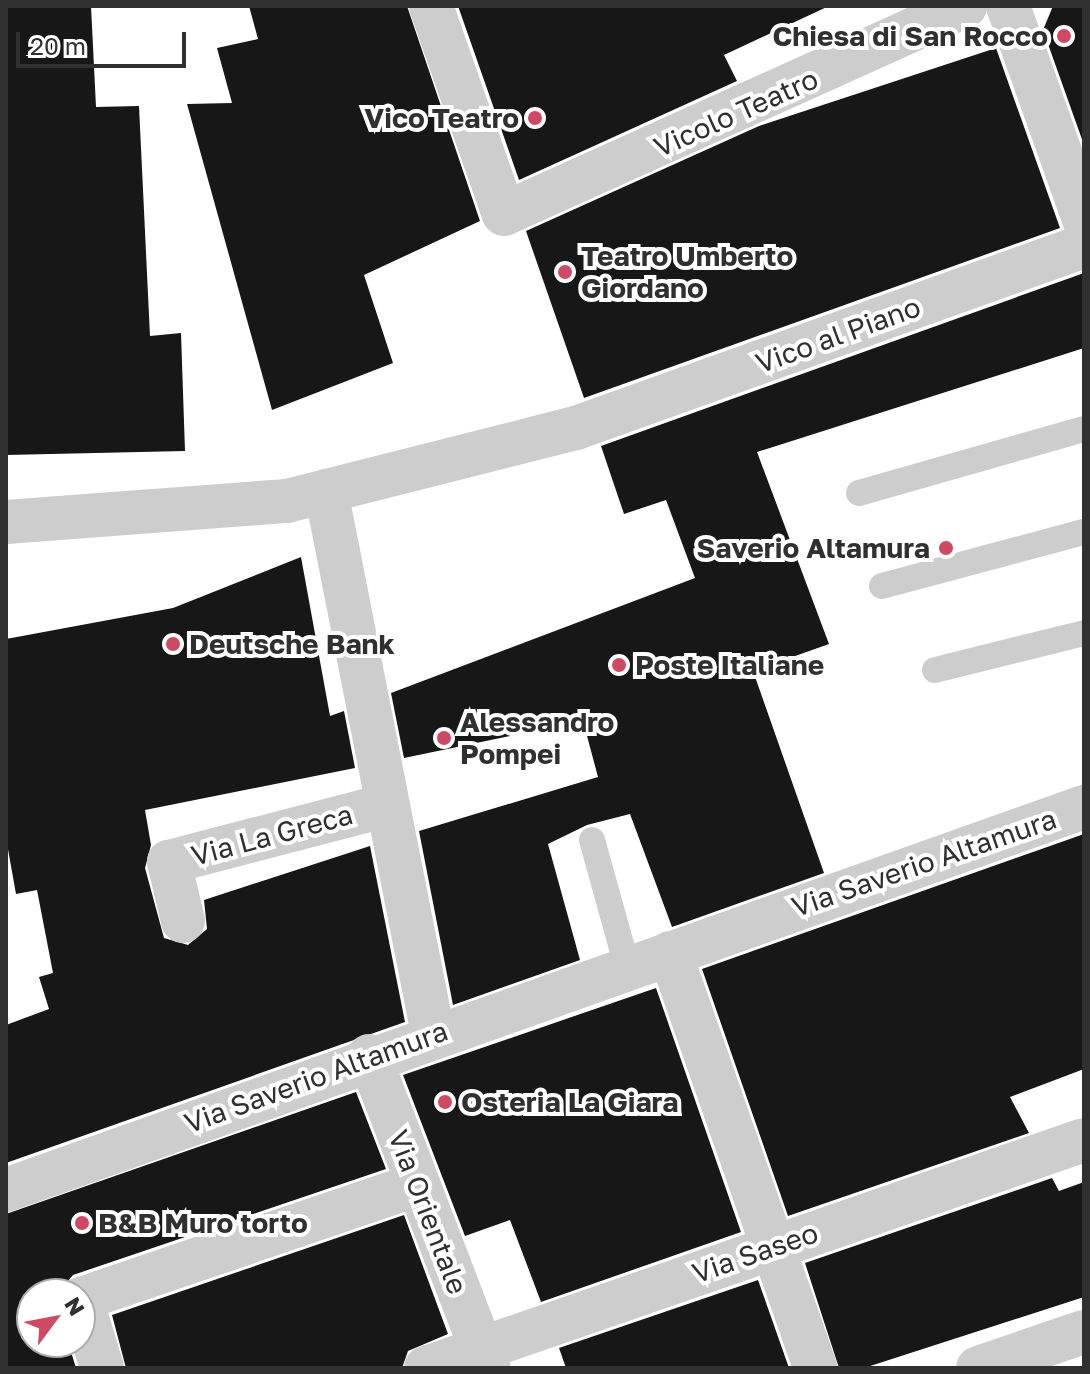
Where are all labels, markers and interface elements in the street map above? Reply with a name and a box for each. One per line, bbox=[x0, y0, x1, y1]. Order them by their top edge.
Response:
scale bar bbox=[20, 16, 190, 66]
place label: Chiesa di San Rocco bbox=[772, 19, 1048, 53]
marker: Chiesa di San Rocco bbox=[1055, 27, 1073, 45]
text: 20 m bbox=[30, 31, 86, 60]
street label: Vicolo Teatro bbox=[649, 62, 823, 164]
place label: Vico Teatro bbox=[364, 101, 519, 135]
marker: Vico Teatro bbox=[526, 109, 544, 127]
place label: Teatro Umberto Giordano bbox=[581, 239, 793, 305]
marker: Teatro Umberto Giordano bbox=[556, 263, 574, 281]
street label: Vico al Piano bbox=[751, 290, 925, 380]
place label: Saverio Altamura bbox=[697, 531, 930, 565]
marker: Saverio Altamura bbox=[937, 539, 955, 557]
place label: Deutsche Bank bbox=[189, 627, 395, 661]
marker: Deutsche Bank bbox=[164, 635, 182, 653]
place label: Poste Italiane bbox=[635, 648, 824, 682]
marker: Poste Italiane bbox=[610, 656, 628, 674]
place label: Alessandro Pompei bbox=[460, 705, 614, 771]
marker: Alessandro Pompei bbox=[435, 729, 453, 747]
street label: Via La Greca bbox=[188, 797, 356, 873]
street label: Via Saverio Altamura bbox=[787, 802, 1061, 924]
street label: Via Saverio Altamura bbox=[180, 1014, 452, 1140]
place label: Osteria La Giara bbox=[461, 1085, 678, 1119]
marker: Osteria La Giara bbox=[436, 1093, 454, 1111]
street label: Via Orientale bbox=[381, 1125, 475, 1299]
place label: B&B Muro torto bbox=[98, 1206, 308, 1240]
marker: B&B Muro torto bbox=[73, 1214, 91, 1232]
street label: Via Saseo bbox=[688, 1216, 822, 1290]
north arrow bbox=[16, 1278, 96, 1358]
text: N bbox=[59, 1292, 91, 1320]

